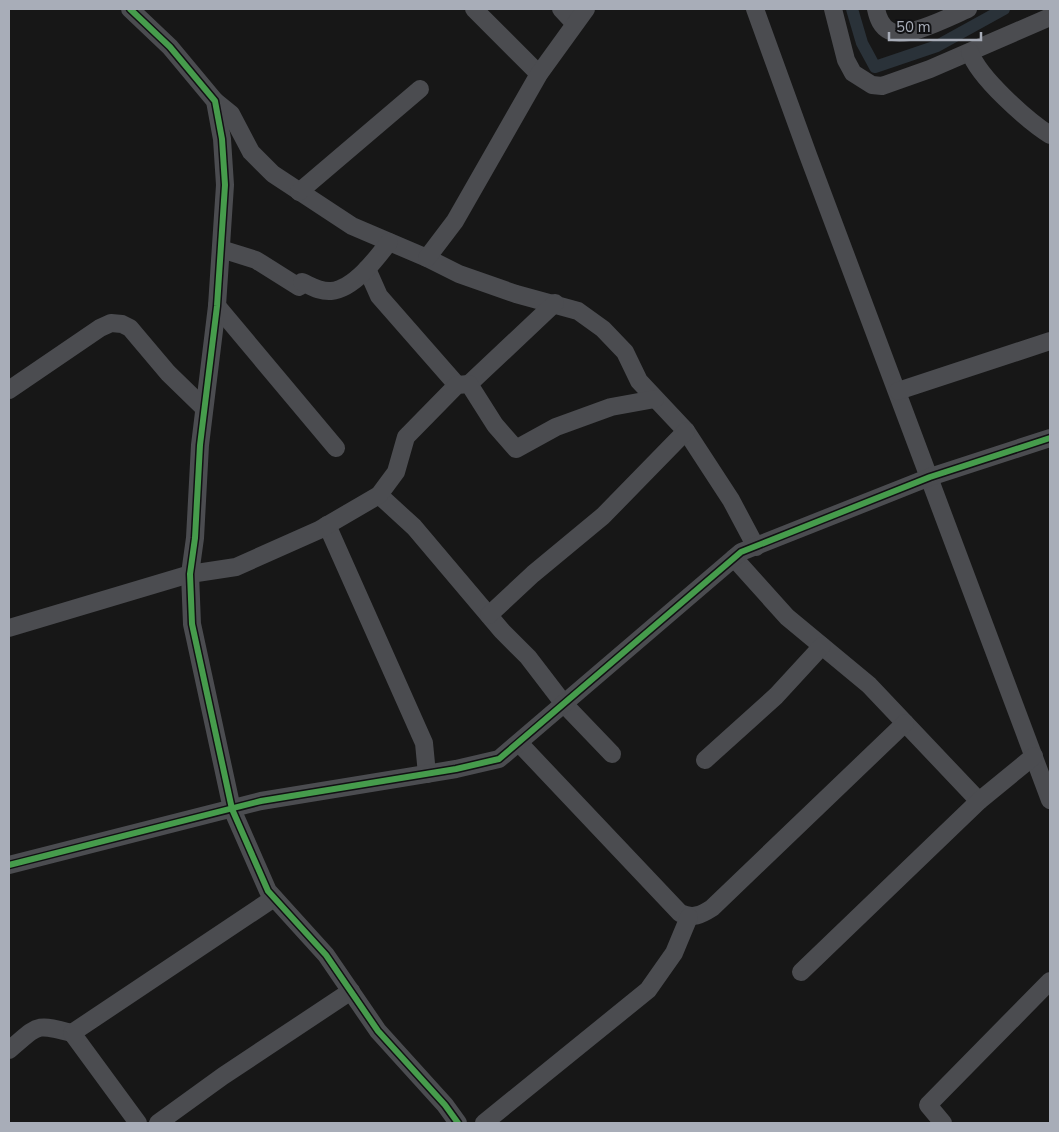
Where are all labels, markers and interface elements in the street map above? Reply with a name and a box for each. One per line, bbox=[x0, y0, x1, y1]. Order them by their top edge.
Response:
scale bar bbox=[889, 10, 982, 42]
text: 50 m bbox=[896, 17, 931, 37]

